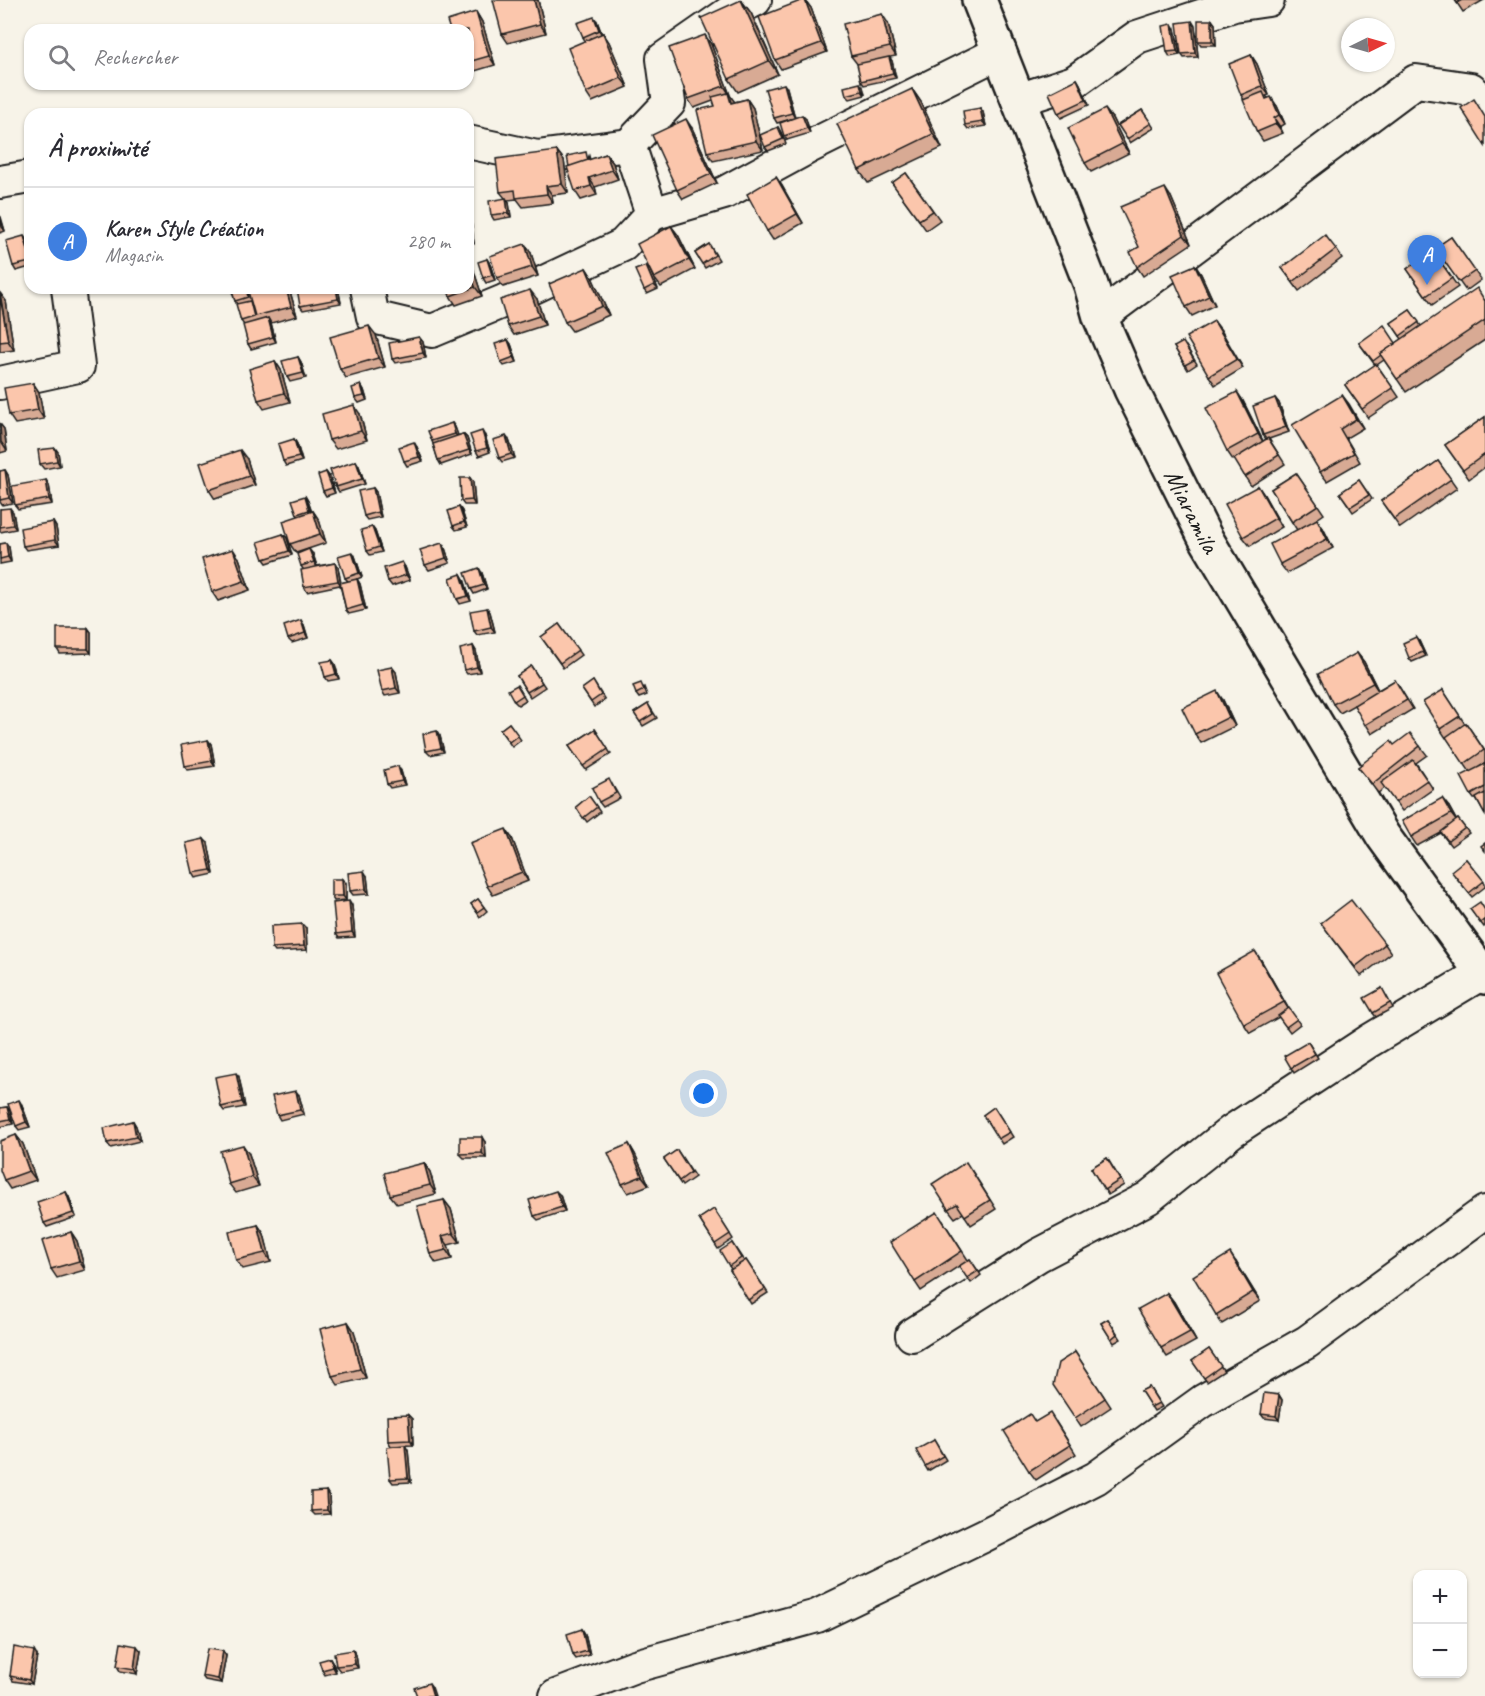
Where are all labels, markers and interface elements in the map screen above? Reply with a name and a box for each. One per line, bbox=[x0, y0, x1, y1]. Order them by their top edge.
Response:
north arrow bbox=[1341, 18, 1395, 72]
search box bbox=[24, 24, 474, 90]
icon: search bbox=[45, 41, 78, 74]
text: Rechercher bbox=[93, 43, 177, 71]
text: À proximité bbox=[48, 131, 147, 164]
text: Karen Style Création bbox=[105, 215, 263, 243]
text: A bbox=[62, 229, 73, 254]
text: 280 m bbox=[407, 229, 450, 254]
pin: A bbox=[1408, 236, 1446, 285]
text: Magasin bbox=[105, 243, 163, 268]
street label: Miaramila bbox=[1157, 463, 1228, 560]
your location bbox=[689, 1079, 718, 1108]
map controls bbox=[1413, 1570, 1467, 1678]
button: + bbox=[1413, 1570, 1467, 1624]
button: − bbox=[1413, 1624, 1467, 1678]

